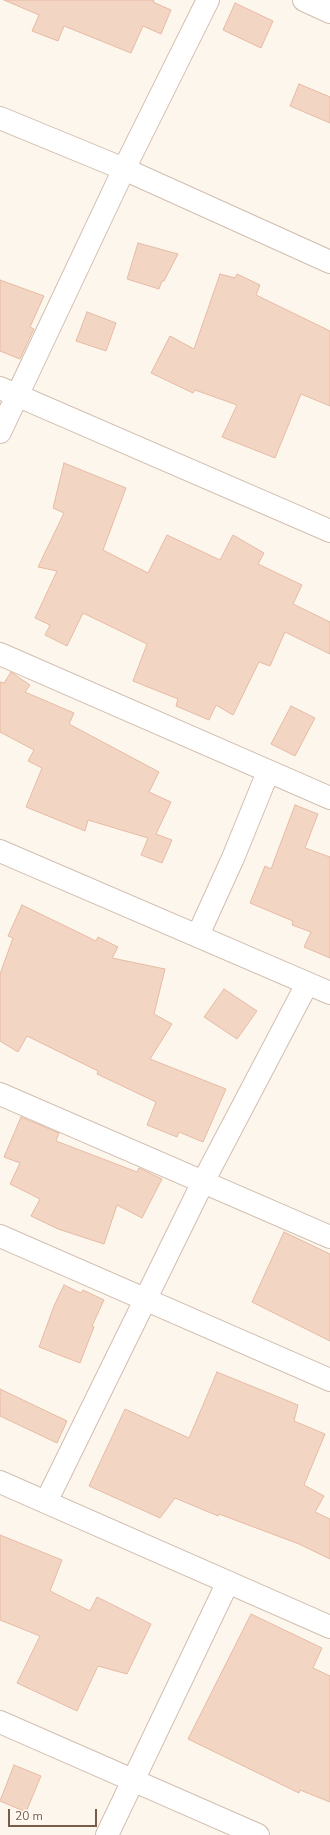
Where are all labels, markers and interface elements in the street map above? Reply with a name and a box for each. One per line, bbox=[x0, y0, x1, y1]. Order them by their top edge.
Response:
scale bar bbox=[10, 1801, 99, 1827]
text: 20 m bbox=[15, 1808, 43, 1824]

